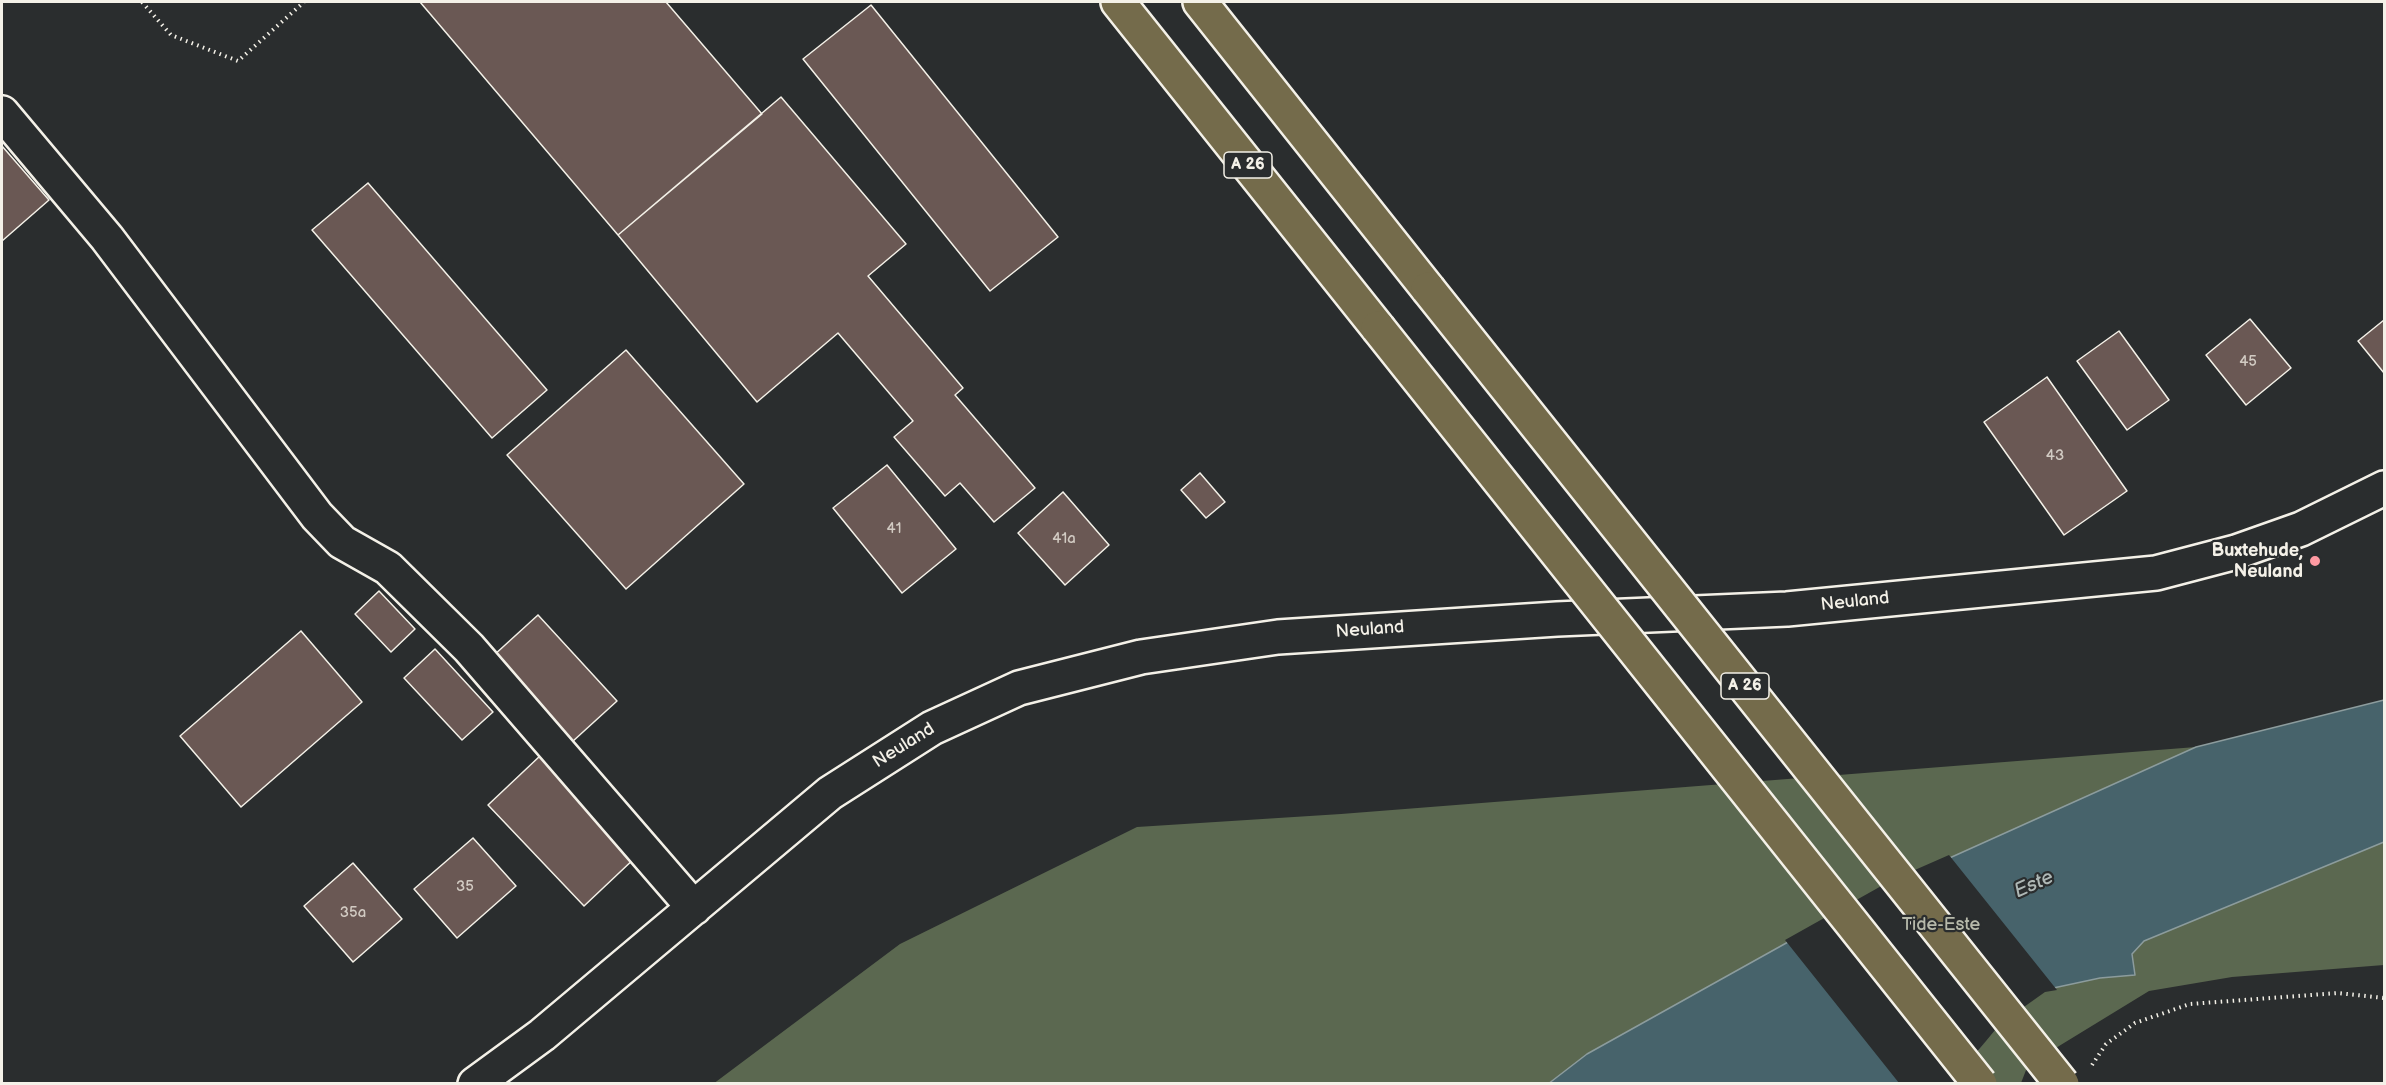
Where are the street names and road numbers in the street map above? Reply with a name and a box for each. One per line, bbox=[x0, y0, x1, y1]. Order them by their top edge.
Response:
road number: A 26 bbox=[1224, 152, 1272, 178]
street label: Neuland bbox=[1820, 588, 1890, 616]
street label: Neuland bbox=[1335, 617, 1405, 643]
road number: A 26 bbox=[1721, 673, 1769, 699]
street label: Neuland bbox=[869, 719, 939, 773]

